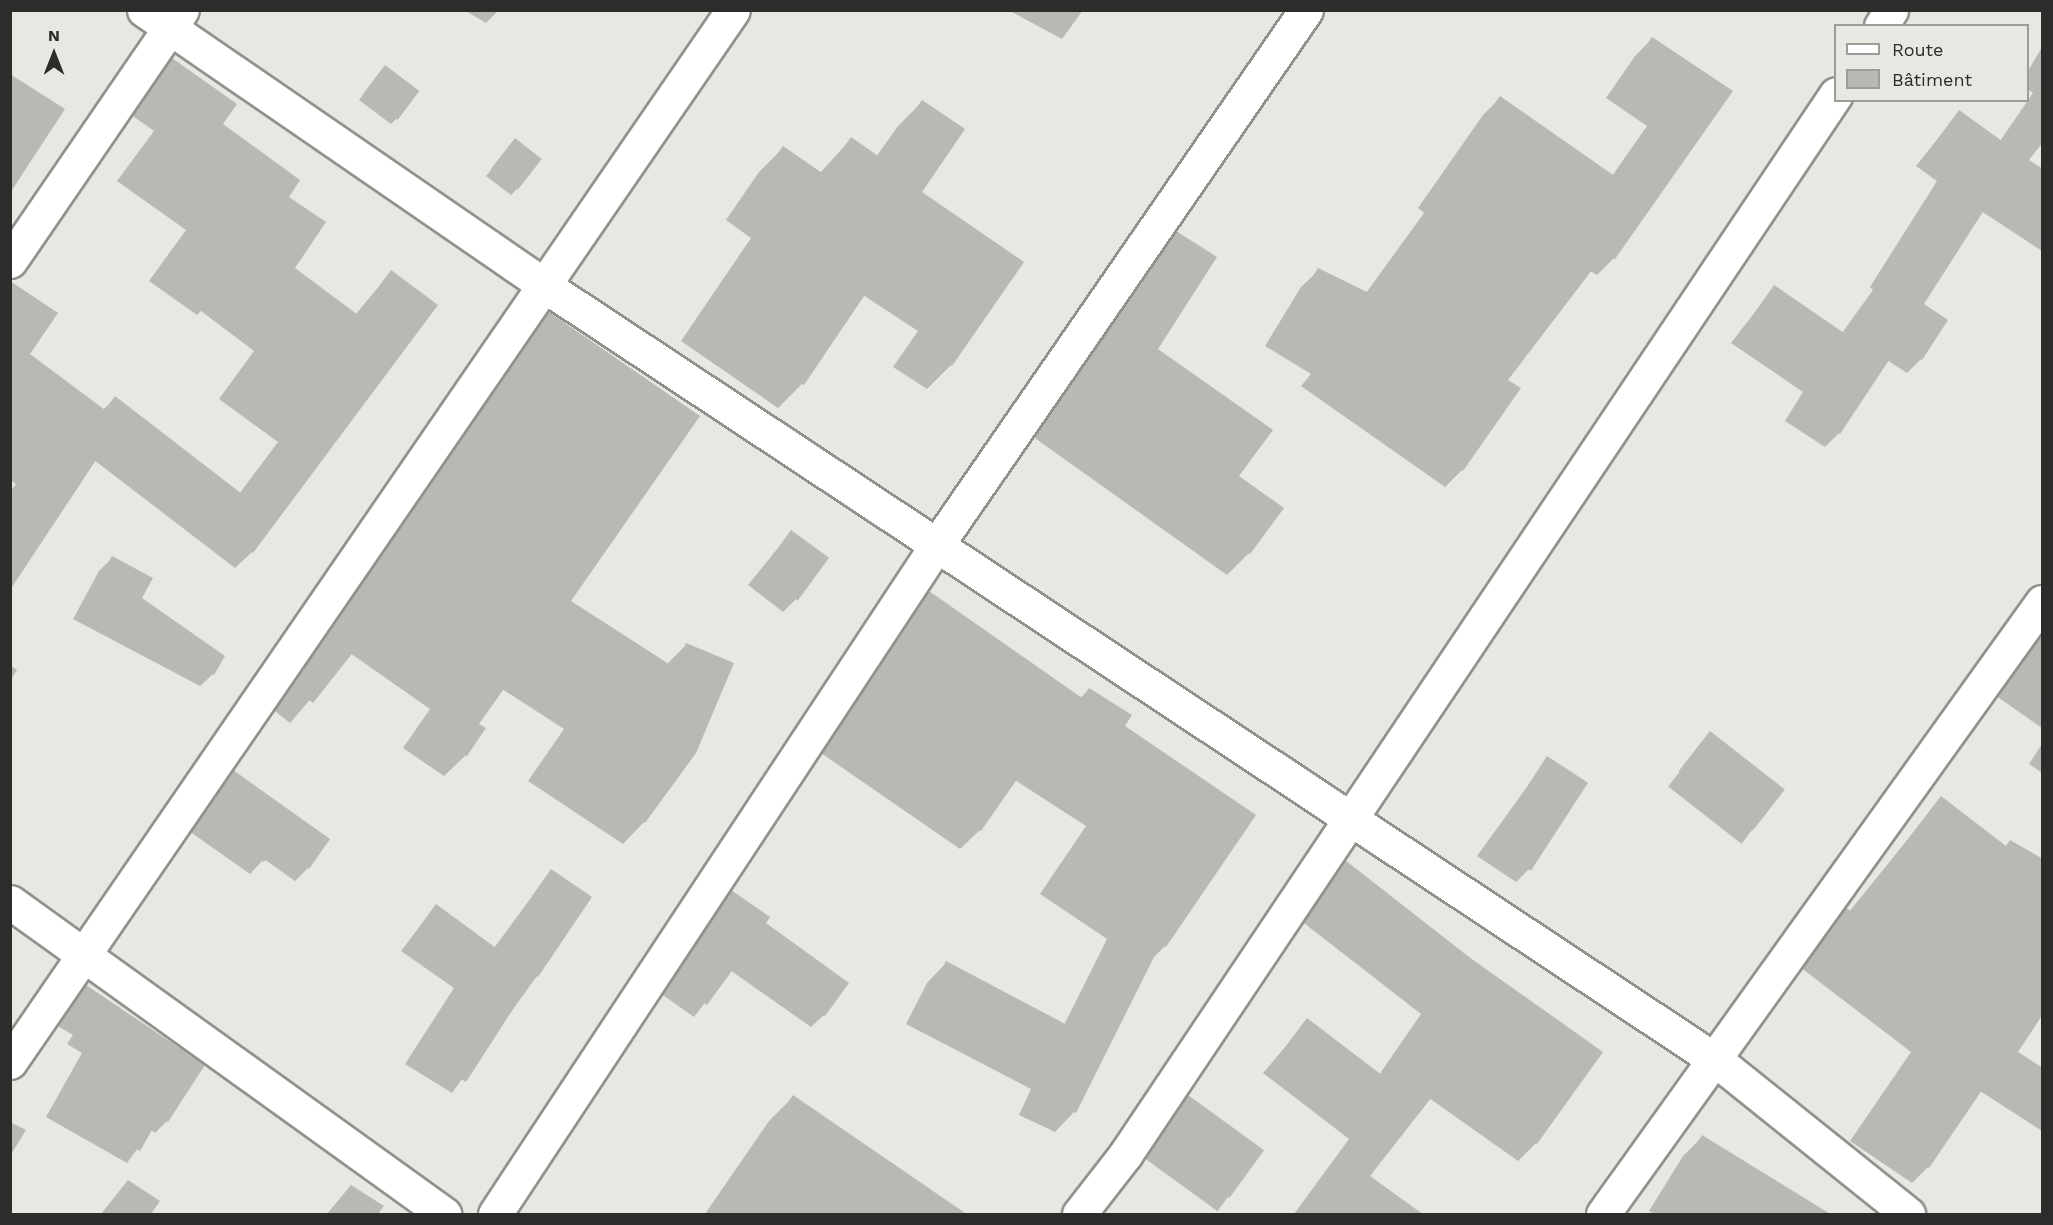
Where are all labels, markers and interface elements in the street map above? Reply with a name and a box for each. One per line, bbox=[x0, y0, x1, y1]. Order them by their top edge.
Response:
north arrow bbox=[24, 24, 84, 84]
legend bbox=[1834, 24, 2029, 102]
text: N bbox=[48, 26, 60, 45]
text: Route bbox=[1892, 39, 1944, 60]
text: Bâtiment bbox=[1892, 69, 1972, 90]

